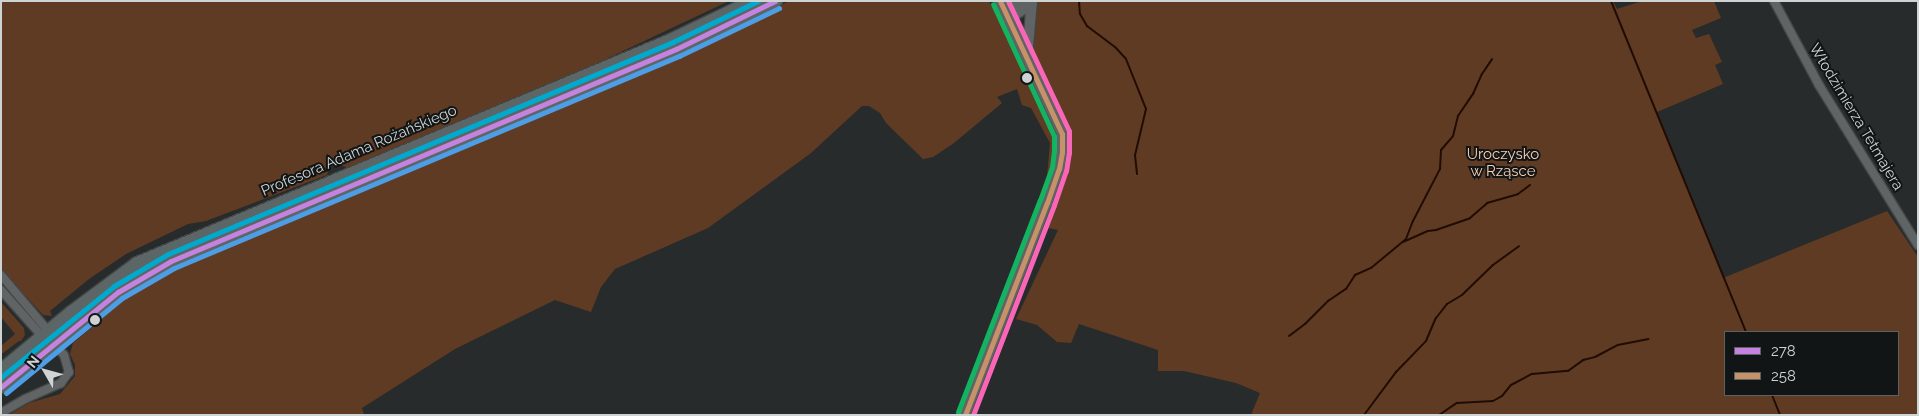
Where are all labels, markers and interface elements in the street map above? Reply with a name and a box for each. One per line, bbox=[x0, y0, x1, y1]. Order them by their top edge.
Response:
street label: Włodzimierza Tetmajera bbox=[1805, 40, 1907, 194]
unlabelled marker bbox=[1022, 73, 1032, 83]
street label: Profesora Adama Rożańskiego bbox=[258, 101, 460, 201]
park label: Uroczysko w Rząsce bbox=[1467, 145, 1539, 180]
unlabelled marker bbox=[90, 315, 100, 325]
legend bbox=[1724, 331, 1899, 396]
text: 278 bbox=[1771, 342, 1796, 360]
north arrow bbox=[20, 346, 70, 396]
text: N bbox=[24, 353, 43, 371]
text: 258 bbox=[1771, 367, 1796, 385]

